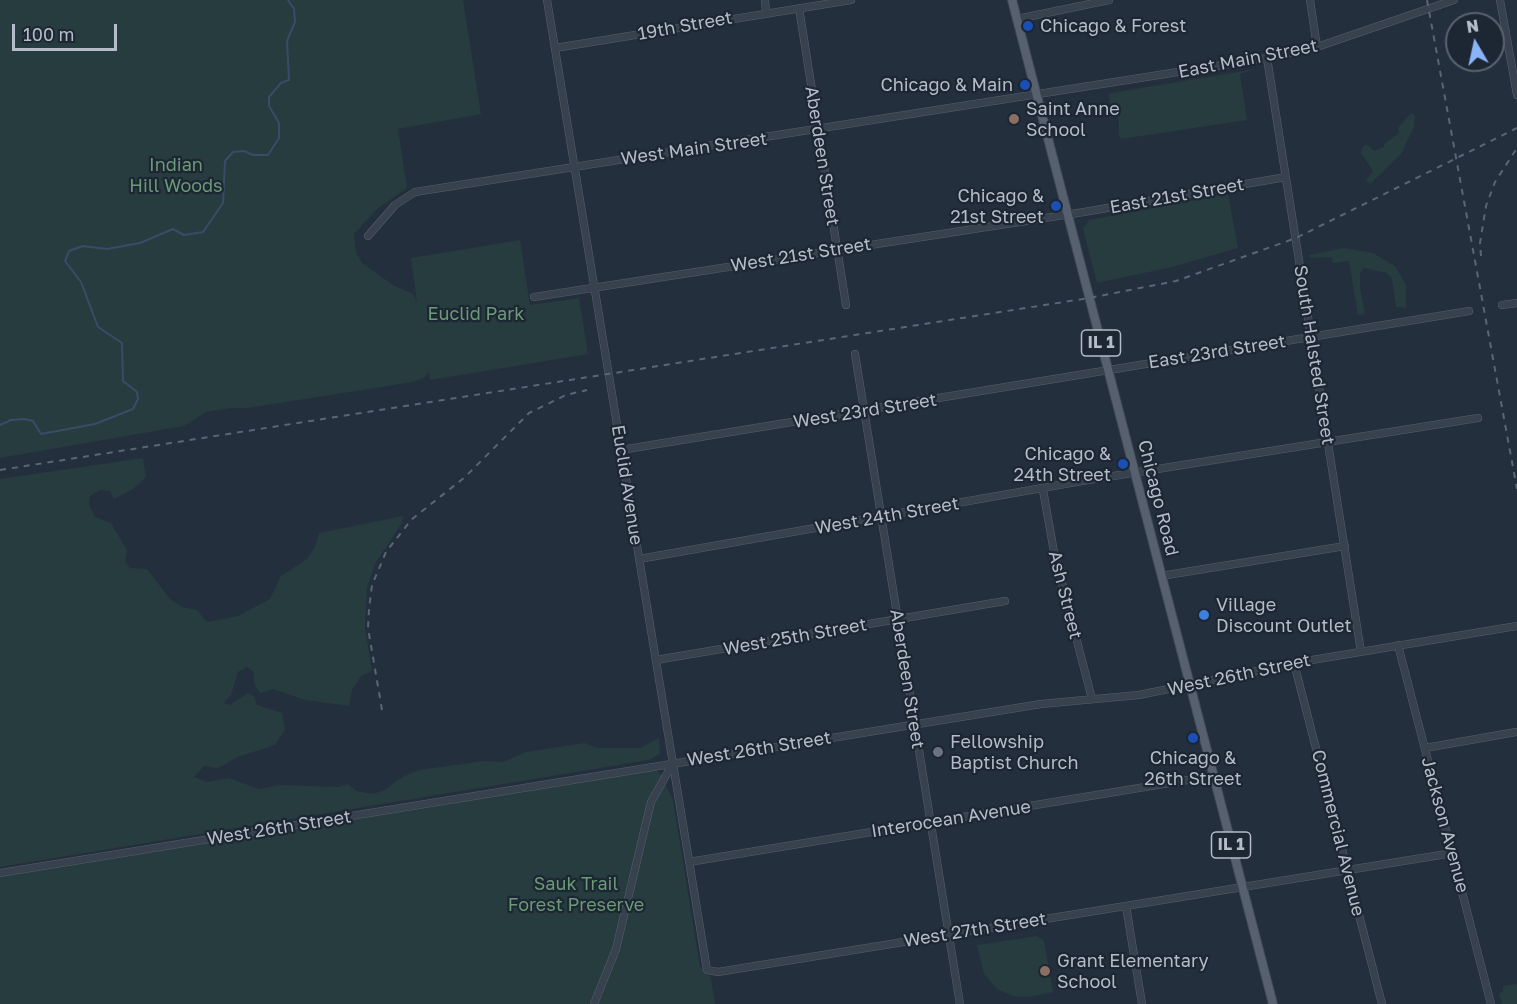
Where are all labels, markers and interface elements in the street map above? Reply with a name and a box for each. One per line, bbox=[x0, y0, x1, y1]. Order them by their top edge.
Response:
street label: 19th Street bbox=[636, 7, 734, 45]
scale bar bbox=[15, 12, 120, 50]
north arrow bbox=[1445, 12, 1505, 72]
place label: Chicago & Forest bbox=[1040, 15, 1186, 37]
text: N bbox=[1465, 15, 1480, 37]
marker: Chicago & Forest bbox=[1021, 19, 1035, 33]
text: 100 m bbox=[23, 23, 74, 45]
street label: East Main Street bbox=[1176, 35, 1320, 83]
place label: Chicago & Main bbox=[880, 74, 1013, 96]
marker: Chicago & Main bbox=[1018, 78, 1032, 92]
street label: Aberdeen Street bbox=[800, 85, 844, 227]
place label: Saint Anne School bbox=[1026, 98, 1120, 140]
marker: Saint Anne School bbox=[1007, 112, 1021, 126]
street label: West Main Street bbox=[619, 128, 769, 170]
park label: Indian Hill Woods bbox=[129, 154, 223, 196]
street label: East 21st Street bbox=[1108, 174, 1246, 218]
place label: Chicago & 21st Street bbox=[950, 185, 1044, 228]
marker: Chicago & 21st Street bbox=[1049, 199, 1063, 213]
street label: West 21st Street bbox=[729, 233, 873, 277]
street label: South Halsted Street bbox=[1289, 264, 1339, 446]
park label: Euclid Park bbox=[428, 303, 524, 325]
road number: IL 1 bbox=[1082, 330, 1120, 356]
street label: East 23rd Street bbox=[1147, 330, 1287, 374]
street label: West 23rd Street bbox=[792, 389, 938, 433]
street label: Euclid Avenue bbox=[607, 423, 647, 547]
street label: Chicago Road bbox=[1133, 438, 1183, 558]
place label: Chicago & 24th Street bbox=[1014, 443, 1111, 486]
marker: Chicago & 24th Street bbox=[1116, 457, 1130, 471]
street label: West 24th Street bbox=[813, 493, 961, 539]
street label: Ash Street bbox=[1044, 549, 1086, 641]
place label: Village Discount Outlet bbox=[1216, 594, 1352, 636]
street label: Aberdeen Street bbox=[885, 608, 929, 750]
marker: Village Discount Outlet bbox=[1197, 608, 1211, 622]
street label: West 25th Street bbox=[722, 614, 868, 660]
street label: West 26th Street bbox=[1166, 649, 1312, 701]
street label: West 26th Street bbox=[685, 727, 833, 771]
place label: Fellowship Baptist Church bbox=[950, 731, 1078, 774]
marker: Chicago & 26th Street bbox=[1186, 731, 1200, 745]
marker: Fellowship Baptist Church bbox=[931, 745, 945, 759]
place label: Chicago & 26th Street bbox=[1144, 747, 1242, 789]
street label: Commercial Avenue bbox=[1307, 748, 1369, 918]
street label: Jackson Avenue bbox=[1417, 755, 1473, 895]
street label: Interocean Avenue bbox=[870, 796, 1032, 842]
street label: West 26th Street bbox=[205, 806, 353, 850]
road number: IL 1 bbox=[1212, 832, 1250, 858]
park label: Sauk Trail Forest Preserve bbox=[508, 873, 644, 916]
street label: West 27th Street bbox=[902, 908, 1048, 952]
place label: Grant Elementary School bbox=[1057, 950, 1209, 992]
marker: Grant Elementary School bbox=[1038, 964, 1052, 978]

